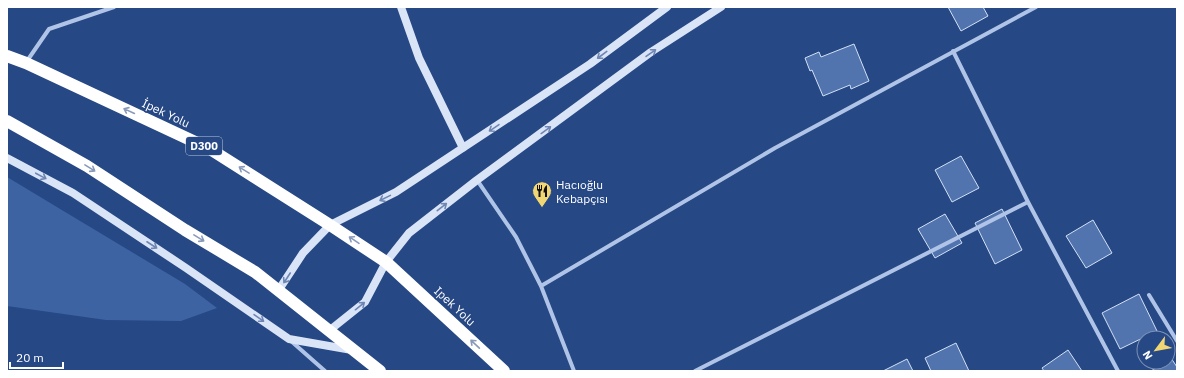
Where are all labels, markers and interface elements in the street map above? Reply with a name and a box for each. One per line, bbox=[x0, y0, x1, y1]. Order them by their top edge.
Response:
one-way arrow bbox=[645, 49, 656, 57]
one-way arrow bbox=[597, 51, 608, 59]
street label: İpek Yolu bbox=[140, 95, 192, 131]
one-way arrow bbox=[123, 107, 135, 114]
one-way arrow bbox=[489, 124, 500, 132]
one-way arrow bbox=[540, 126, 551, 134]
road number: D300 bbox=[186, 137, 222, 155]
one-way arrow bbox=[84, 164, 95, 172]
one-way arrow bbox=[239, 166, 250, 174]
one-way arrow bbox=[35, 173, 47, 181]
place label: Hacıoğlu Kebapçısı bbox=[556, 177, 608, 206]
restaurant icon: Hacıoğlu Kebapçısı bbox=[531, 180, 553, 208]
one-way arrow bbox=[379, 194, 391, 202]
one-way arrow bbox=[436, 203, 447, 212]
one-way arrow bbox=[193, 235, 205, 243]
one-way arrow bbox=[348, 236, 359, 244]
one-way arrow bbox=[146, 241, 157, 249]
one-way arrow bbox=[282, 272, 290, 284]
street label: Ipek Yolu bbox=[431, 283, 479, 329]
one-way arrow bbox=[355, 302, 366, 310]
one-way arrow bbox=[253, 314, 264, 322]
north arrow bbox=[1136, 330, 1176, 370]
one-way arrow bbox=[470, 340, 480, 349]
scale bar bbox=[10, 344, 63, 370]
text: N bbox=[1139, 348, 1156, 362]
text: 20 m bbox=[16, 350, 44, 365]

